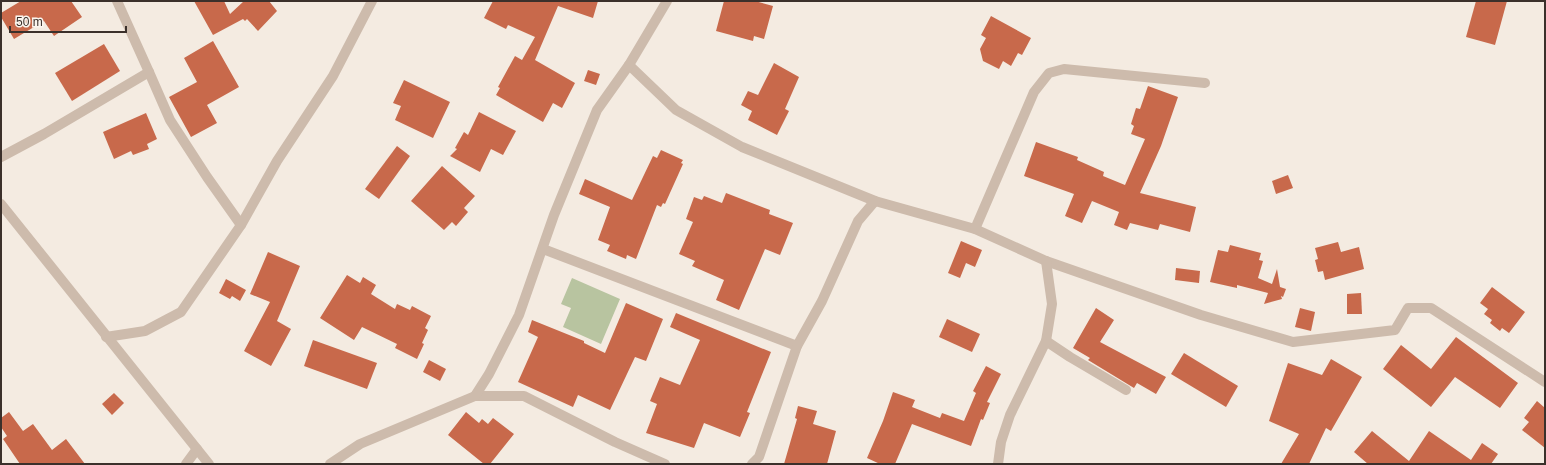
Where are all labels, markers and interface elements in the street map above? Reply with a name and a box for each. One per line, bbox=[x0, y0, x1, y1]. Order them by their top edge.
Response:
scale bar bbox=[10, 8, 126, 34]
text: 50 m bbox=[16, 15, 43, 29]

